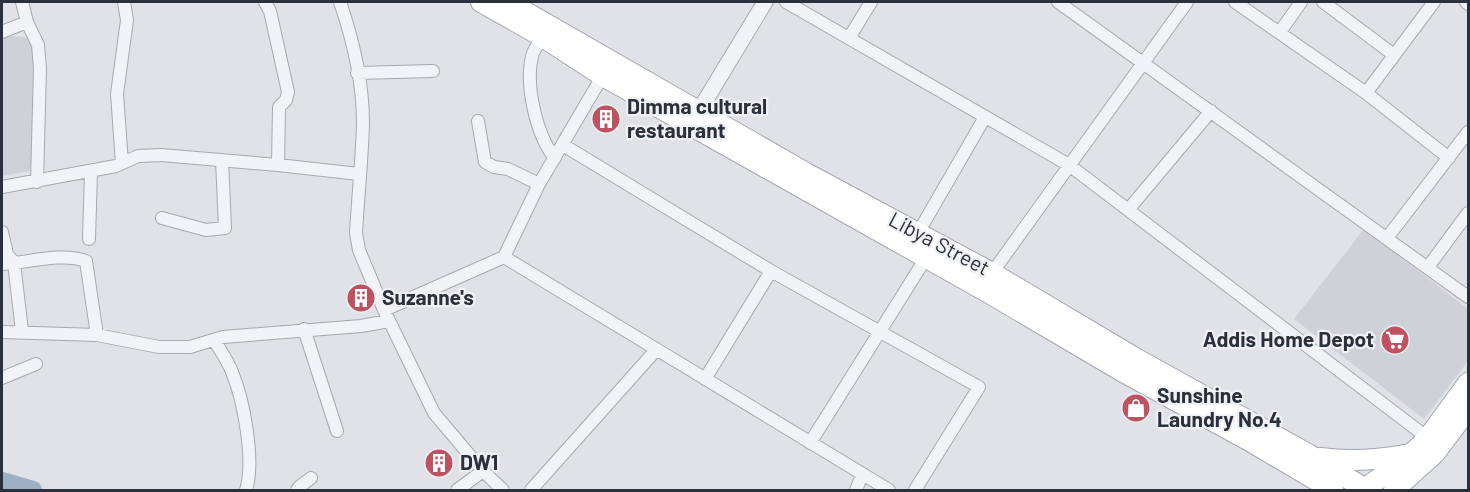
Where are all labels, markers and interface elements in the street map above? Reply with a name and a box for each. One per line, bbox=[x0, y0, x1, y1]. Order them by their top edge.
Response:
place label: Dimma cultural restaurant bbox=[627, 93, 767, 142]
building icon: Dimma cultural restaurant bbox=[590, 103, 622, 135]
street label: Libya Street bbox=[885, 206, 994, 280]
building icon: Suzanne's bbox=[345, 282, 377, 314]
place label: Suzanne's bbox=[382, 284, 474, 309]
supermarket icon: Addis Home Depot bbox=[1379, 324, 1411, 356]
place label: Addis Home Depot bbox=[1203, 326, 1374, 351]
place label: Sunshine Laundry No.4 bbox=[1157, 382, 1282, 431]
shop icon: Sunshine Laundry No.4 bbox=[1120, 392, 1152, 424]
building icon: DW1 bbox=[423, 447, 455, 479]
place label: DW1 bbox=[460, 449, 498, 474]

